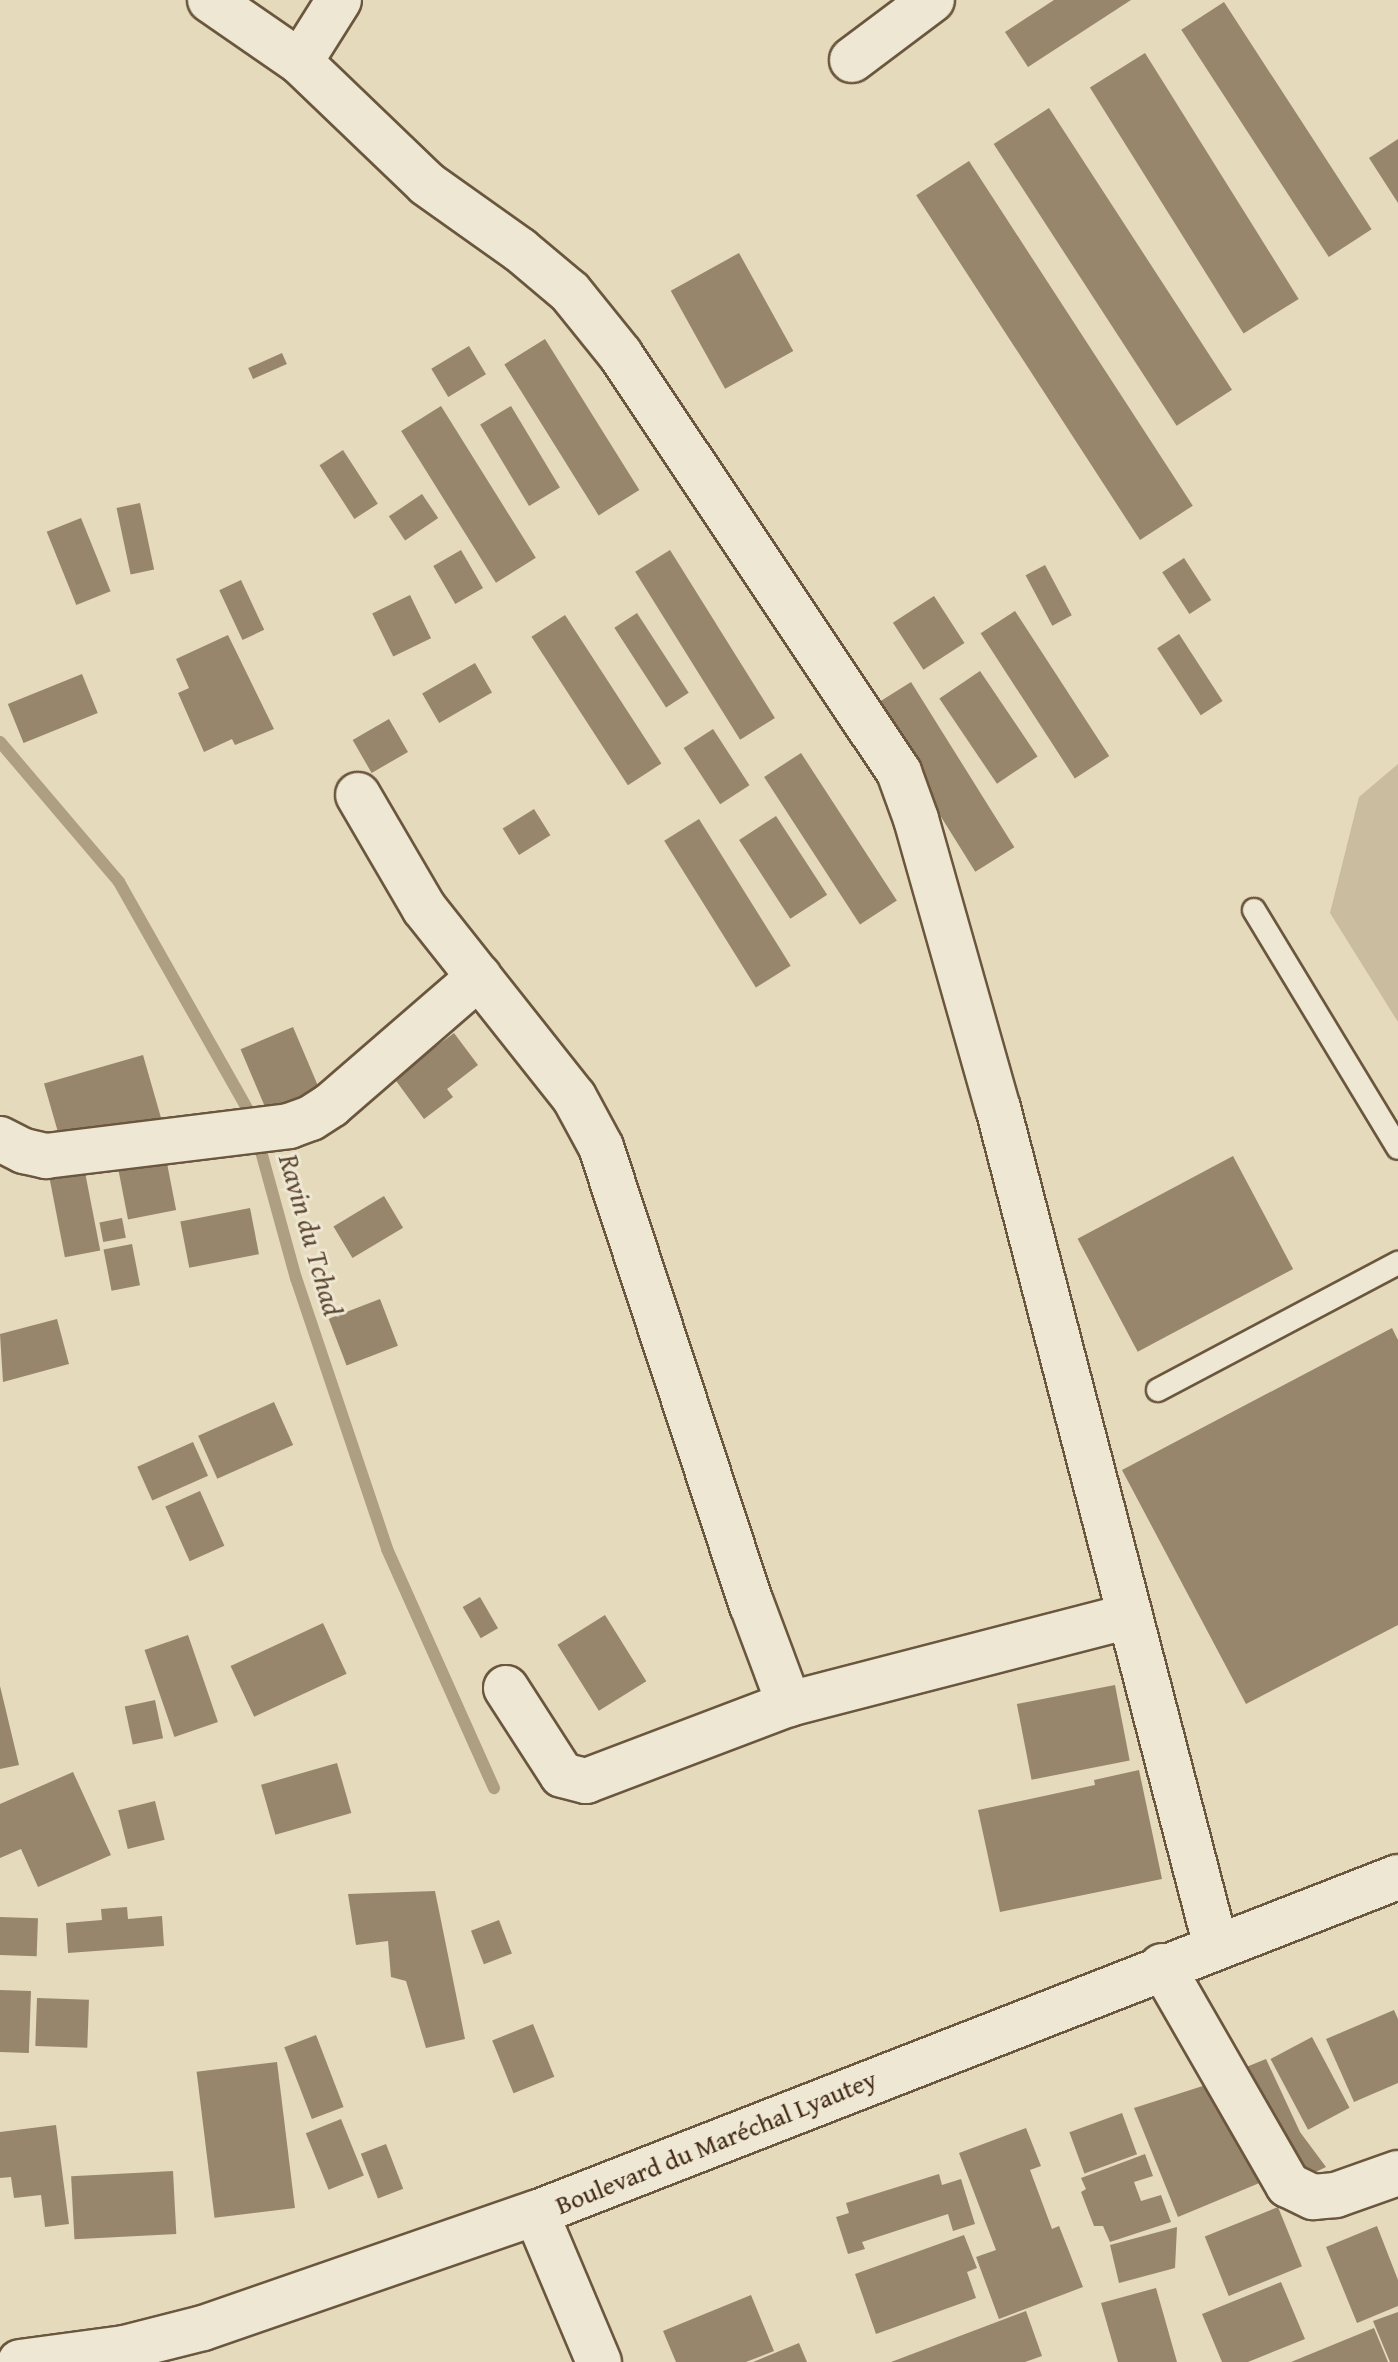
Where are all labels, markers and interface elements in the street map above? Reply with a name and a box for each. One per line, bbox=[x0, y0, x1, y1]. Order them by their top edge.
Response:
water label: Ravin du Tchad bbox=[272, 1150, 350, 1320]
street label: Boulevard du Maréchal Lyautey bbox=[551, 2063, 881, 2221]

